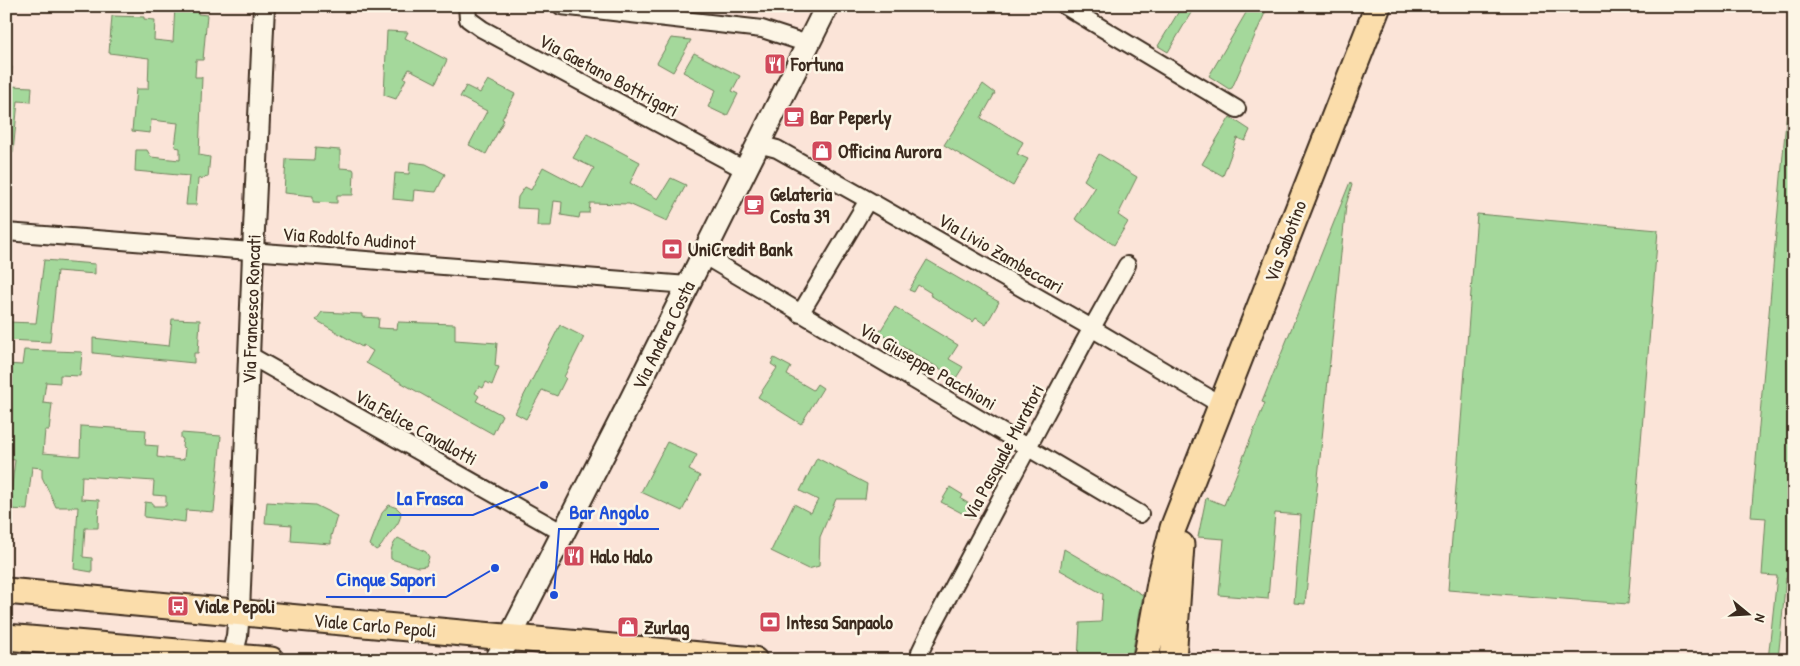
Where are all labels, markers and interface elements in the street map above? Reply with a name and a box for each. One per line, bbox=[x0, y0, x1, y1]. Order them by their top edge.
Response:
street label: Via Gaetano Bottrigari bbox=[535, 27, 683, 123]
place label: Fortuna bbox=[790, 51, 844, 77]
restaurant icon: Fortuna bbox=[763, 52, 787, 76]
place label: Bar Peperly bbox=[810, 104, 892, 131]
cafe icon: Bar Peperly bbox=[782, 105, 806, 129]
place label: Officina Aurora bbox=[838, 138, 942, 164]
shop icon: Officina Aurora bbox=[810, 139, 834, 163]
place label: Gelateria Costa 39 bbox=[770, 181, 833, 229]
cafe icon: Gelateria Costa 39 bbox=[742, 193, 766, 217]
street label: Via Sabotino bbox=[1258, 196, 1313, 286]
street label: Via Livio Zambeccari bbox=[933, 206, 1069, 300]
street label: Via Rodolfo Audinot bbox=[282, 220, 417, 256]
street label: Via Francesco Roncati bbox=[235, 234, 267, 384]
place label: UniCredit Bank bbox=[688, 236, 793, 262]
bank icon: UniCredit Bank bbox=[660, 237, 684, 261]
street label: Via Andrea Costa bbox=[625, 276, 701, 394]
street label: Via Giuseppe Pacchioni bbox=[854, 316, 1002, 416]
street label: Via Pasquale Muratori bbox=[956, 379, 1050, 525]
street label: Via Felice Cavallotti bbox=[350, 383, 482, 471]
callout: La Frasca bbox=[387, 480, 473, 515]
text: La Frasca bbox=[397, 484, 463, 511]
callout: Bar Angolo bbox=[559, 494, 659, 529]
text: Bar Angolo bbox=[569, 498, 649, 526]
place label: Halo Halo bbox=[590, 543, 653, 569]
restaurant icon: Halo Halo bbox=[562, 544, 586, 568]
callout: Cinque Sapori bbox=[326, 562, 446, 597]
text: Cinque Sapori bbox=[336, 565, 436, 593]
north arrow bbox=[1722, 588, 1772, 638]
place label: Viale Pepoli bbox=[194, 593, 275, 620]
bus stop icon: Viale Pepoli bbox=[166, 594, 190, 618]
street label: Viale Carlo Pepoli bbox=[312, 607, 438, 643]
place label: Intesa Sanpaolo bbox=[786, 609, 893, 636]
bank icon: Intesa Sanpaolo bbox=[758, 610, 782, 634]
text: N bbox=[1750, 612, 1771, 625]
place label: Zurlag bbox=[644, 614, 690, 641]
shop icon: Zurlag bbox=[616, 615, 640, 639]

